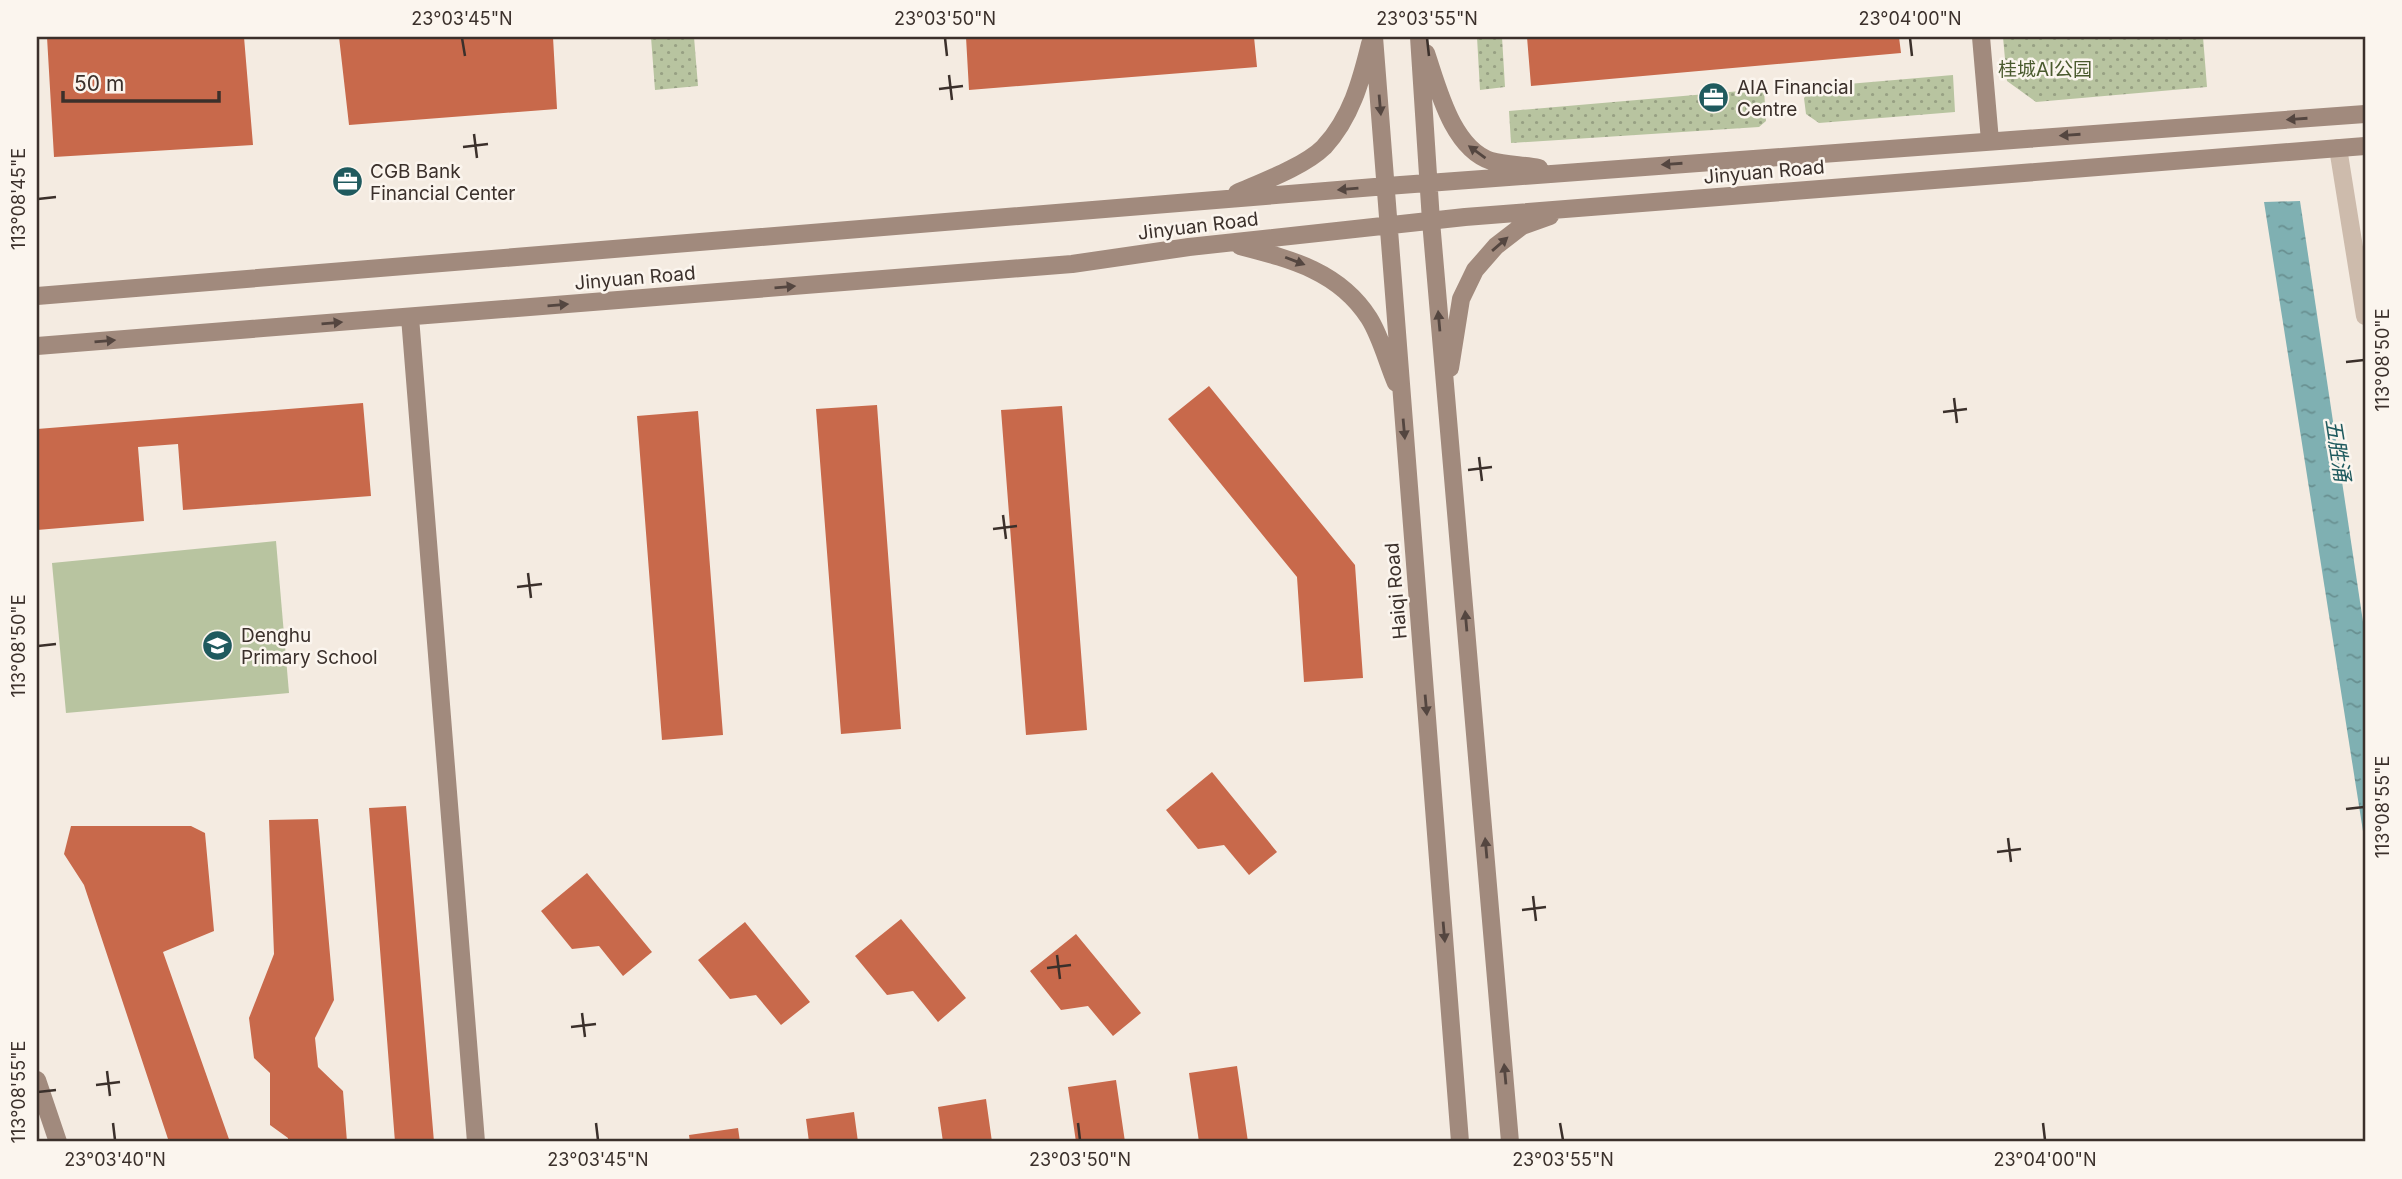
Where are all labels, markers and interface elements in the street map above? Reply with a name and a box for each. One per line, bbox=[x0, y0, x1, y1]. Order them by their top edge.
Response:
text: 23°03'45"N bbox=[411, 8, 513, 29]
text: 23°03'50"N bbox=[894, 8, 996, 29]
text: 23°03'55"N bbox=[1376, 8, 1478, 29]
text: 23°04'00"N bbox=[1858, 8, 1962, 29]
park label: 桂城AI公园 bbox=[1998, 58, 2092, 81]
scale bar bbox=[63, 60, 219, 104]
text: 50 m bbox=[74, 71, 124, 96]
place label: AIA Financial Centre bbox=[1737, 76, 1853, 121]
office icon: AIA Financial Centre bbox=[1697, 81, 1731, 115]
one-way arrow bbox=[1375, 94, 1386, 116]
one-way arrow bbox=[2286, 114, 2308, 125]
one-way arrow bbox=[2059, 130, 2081, 141]
one-way arrow bbox=[1468, 145, 1486, 159]
text: 113°08'45"E bbox=[8, 148, 29, 250]
street label: Jinyuan Road bbox=[1703, 155, 1825, 189]
one-way arrow bbox=[1661, 159, 1683, 170]
place label: CGB Bank Financial Center bbox=[370, 160, 515, 205]
office icon: CGB Bank Financial Center bbox=[330, 165, 364, 199]
one-way arrow bbox=[1337, 184, 1359, 195]
street label: Jinyuan Road bbox=[1136, 207, 1260, 245]
one-way arrow bbox=[1491, 236, 1509, 252]
one-way arrow bbox=[1285, 256, 1306, 267]
street label: Jinyuan Road bbox=[574, 261, 696, 295]
one-way arrow bbox=[774, 281, 796, 292]
one-way arrow bbox=[548, 299, 570, 310]
text: 113°08'50"E bbox=[2372, 308, 2393, 412]
one-way arrow bbox=[1434, 310, 1445, 332]
one-way arrow bbox=[321, 317, 343, 328]
one-way arrow bbox=[94, 335, 116, 346]
water label: 五胜涌 bbox=[2321, 417, 2356, 485]
one-way arrow bbox=[1399, 419, 1410, 441]
street label: Haiqi Road bbox=[1380, 542, 1412, 640]
text: 113°08'50"E bbox=[8, 594, 29, 698]
one-way arrow bbox=[1460, 610, 1471, 632]
place label: Denghu Primary School bbox=[241, 624, 378, 669]
school or university icon: Denghu Primary School bbox=[201, 629, 235, 663]
one-way arrow bbox=[1421, 694, 1432, 716]
text: 113°08'55"E bbox=[2372, 756, 2393, 858]
one-way arrow bbox=[1480, 836, 1491, 858]
one-way arrow bbox=[1439, 921, 1450, 943]
text: 113°08'55"E bbox=[8, 1041, 29, 1143]
one-way arrow bbox=[1499, 1063, 1510, 1085]
text: 23°03'40"N bbox=[64, 1149, 166, 1170]
text: 23°03'45"N bbox=[547, 1149, 649, 1170]
text: 23°03'50"N bbox=[1029, 1149, 1131, 1170]
text: 23°03'55"N bbox=[1512, 1149, 1614, 1170]
text: 23°04'00"N bbox=[1993, 1149, 2097, 1170]

